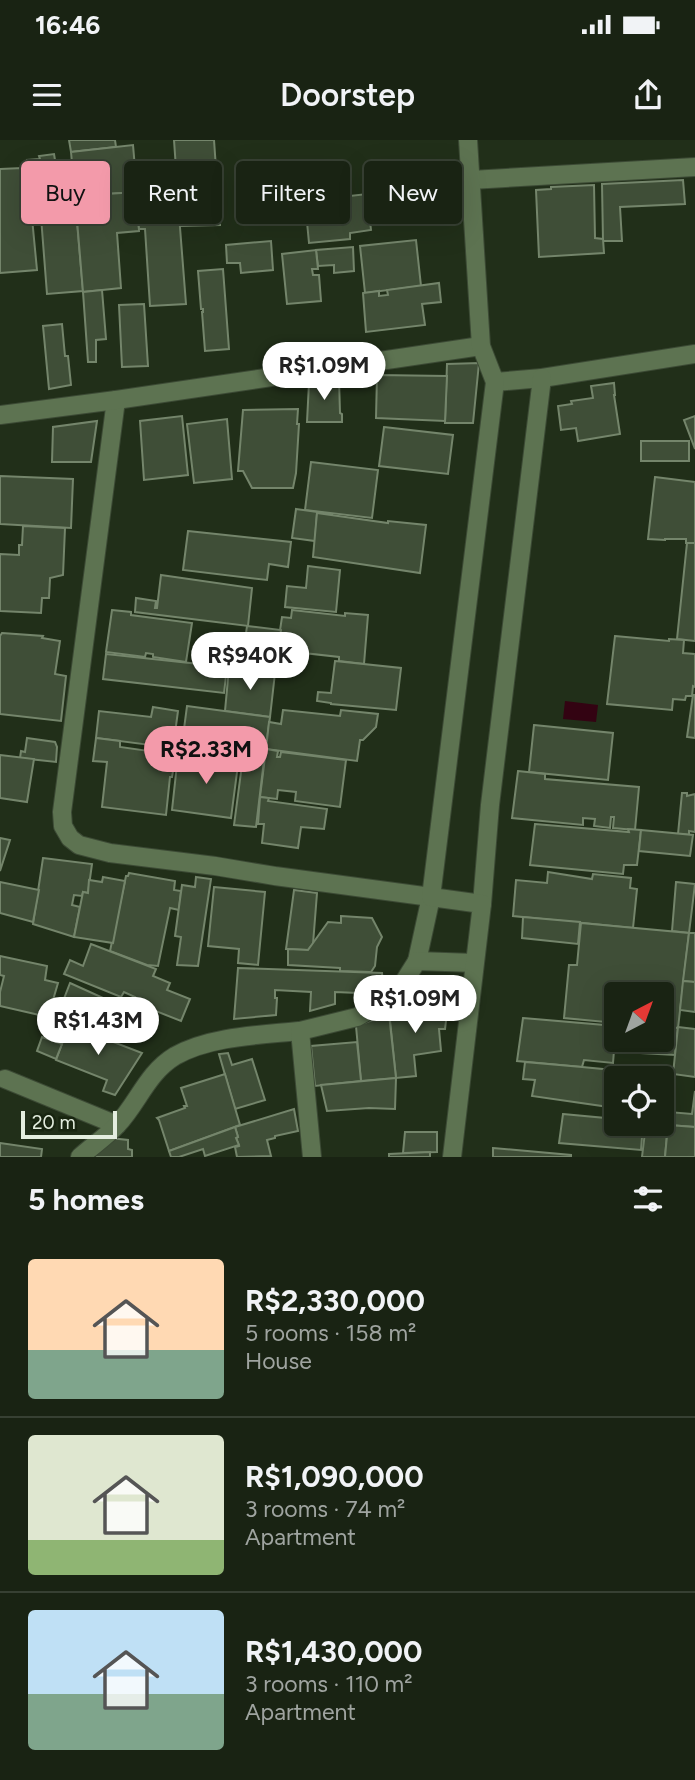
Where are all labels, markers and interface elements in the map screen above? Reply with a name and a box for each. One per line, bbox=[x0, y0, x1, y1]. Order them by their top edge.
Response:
text: 16:46 bbox=[35, 9, 100, 41]
icon: menu bbox=[28, 76, 66, 114]
text: Doorstep bbox=[280, 76, 415, 114]
icon: share bbox=[629, 76, 667, 114]
chip: Buy bbox=[21, 161, 110, 224]
chip: Rent bbox=[124, 161, 222, 224]
chip: Filters bbox=[236, 161, 350, 224]
chip: New bbox=[364, 161, 462, 224]
pin: R$1.09M bbox=[259, 342, 389, 402]
text: R$1.09M bbox=[279, 351, 369, 379]
pin: R$940K bbox=[193, 632, 307, 692]
text: R$940K bbox=[207, 641, 293, 669]
pin: R$2.33M bbox=[141, 726, 271, 786]
text: R$2.33M bbox=[160, 735, 252, 763]
pin: R$1.09M bbox=[350, 976, 480, 1035]
north arrow bbox=[604, 982, 674, 1052]
map controls bbox=[604, 982, 674, 1136]
text: R$1.09M bbox=[370, 984, 460, 1012]
pin: R$1.43M bbox=[33, 998, 163, 1057]
text: R$1.43M bbox=[53, 1006, 143, 1034]
button: locate bbox=[604, 1066, 674, 1136]
scale bar bbox=[21, 1108, 117, 1140]
text: 20 m bbox=[32, 1111, 76, 1134]
icon: filters bbox=[629, 1180, 667, 1218]
text: 5 homes bbox=[28, 1181, 144, 1218]
text: R$2,330,000 bbox=[245, 1282, 425, 1319]
icon: home bbox=[84, 1287, 168, 1371]
text: 5 rooms · 158 m² bbox=[245, 1319, 416, 1347]
text: House bbox=[245, 1347, 312, 1375]
text: R$1,090,000 bbox=[245, 1458, 424, 1495]
icon: home bbox=[84, 1463, 168, 1547]
text: 3 rooms · 74 m² bbox=[245, 1495, 405, 1523]
text: Apartment bbox=[245, 1523, 356, 1551]
text: R$1,430,000 bbox=[245, 1633, 422, 1670]
icon: home bbox=[84, 1638, 168, 1722]
text: 3 rooms · 110 m² bbox=[245, 1670, 412, 1698]
text: Apartment bbox=[245, 1698, 356, 1726]

